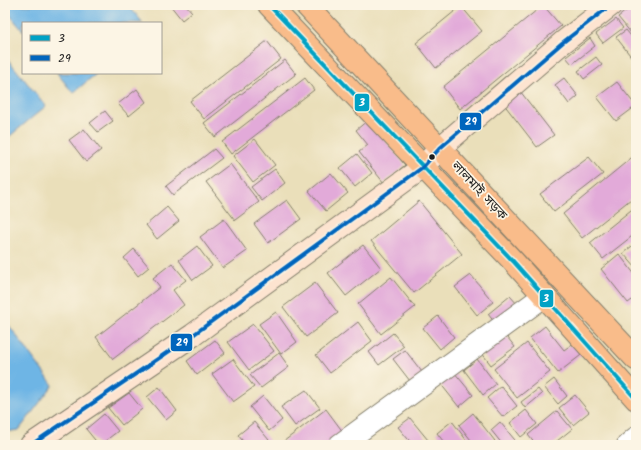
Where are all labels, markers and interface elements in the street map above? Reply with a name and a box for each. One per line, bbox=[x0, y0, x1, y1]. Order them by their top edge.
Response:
legend bbox=[22, 22, 162, 74]
text: 3 bbox=[58, 29, 65, 48]
text: 29 bbox=[58, 49, 71, 68]
line badge: 3 bbox=[354, 93, 370, 112]
text: 3 bbox=[358, 94, 365, 112]
line badge: 29 bbox=[459, 112, 482, 131]
text: 29 bbox=[465, 113, 477, 131]
unlabelled marker bbox=[427, 152, 437, 162]
street label: লালমাই সড়ক bbox=[445, 156, 512, 226]
line badge: 3 bbox=[539, 289, 554, 308]
text: 3 bbox=[542, 290, 549, 308]
line badge: 29 bbox=[170, 333, 193, 352]
text: 29 bbox=[176, 334, 188, 352]

